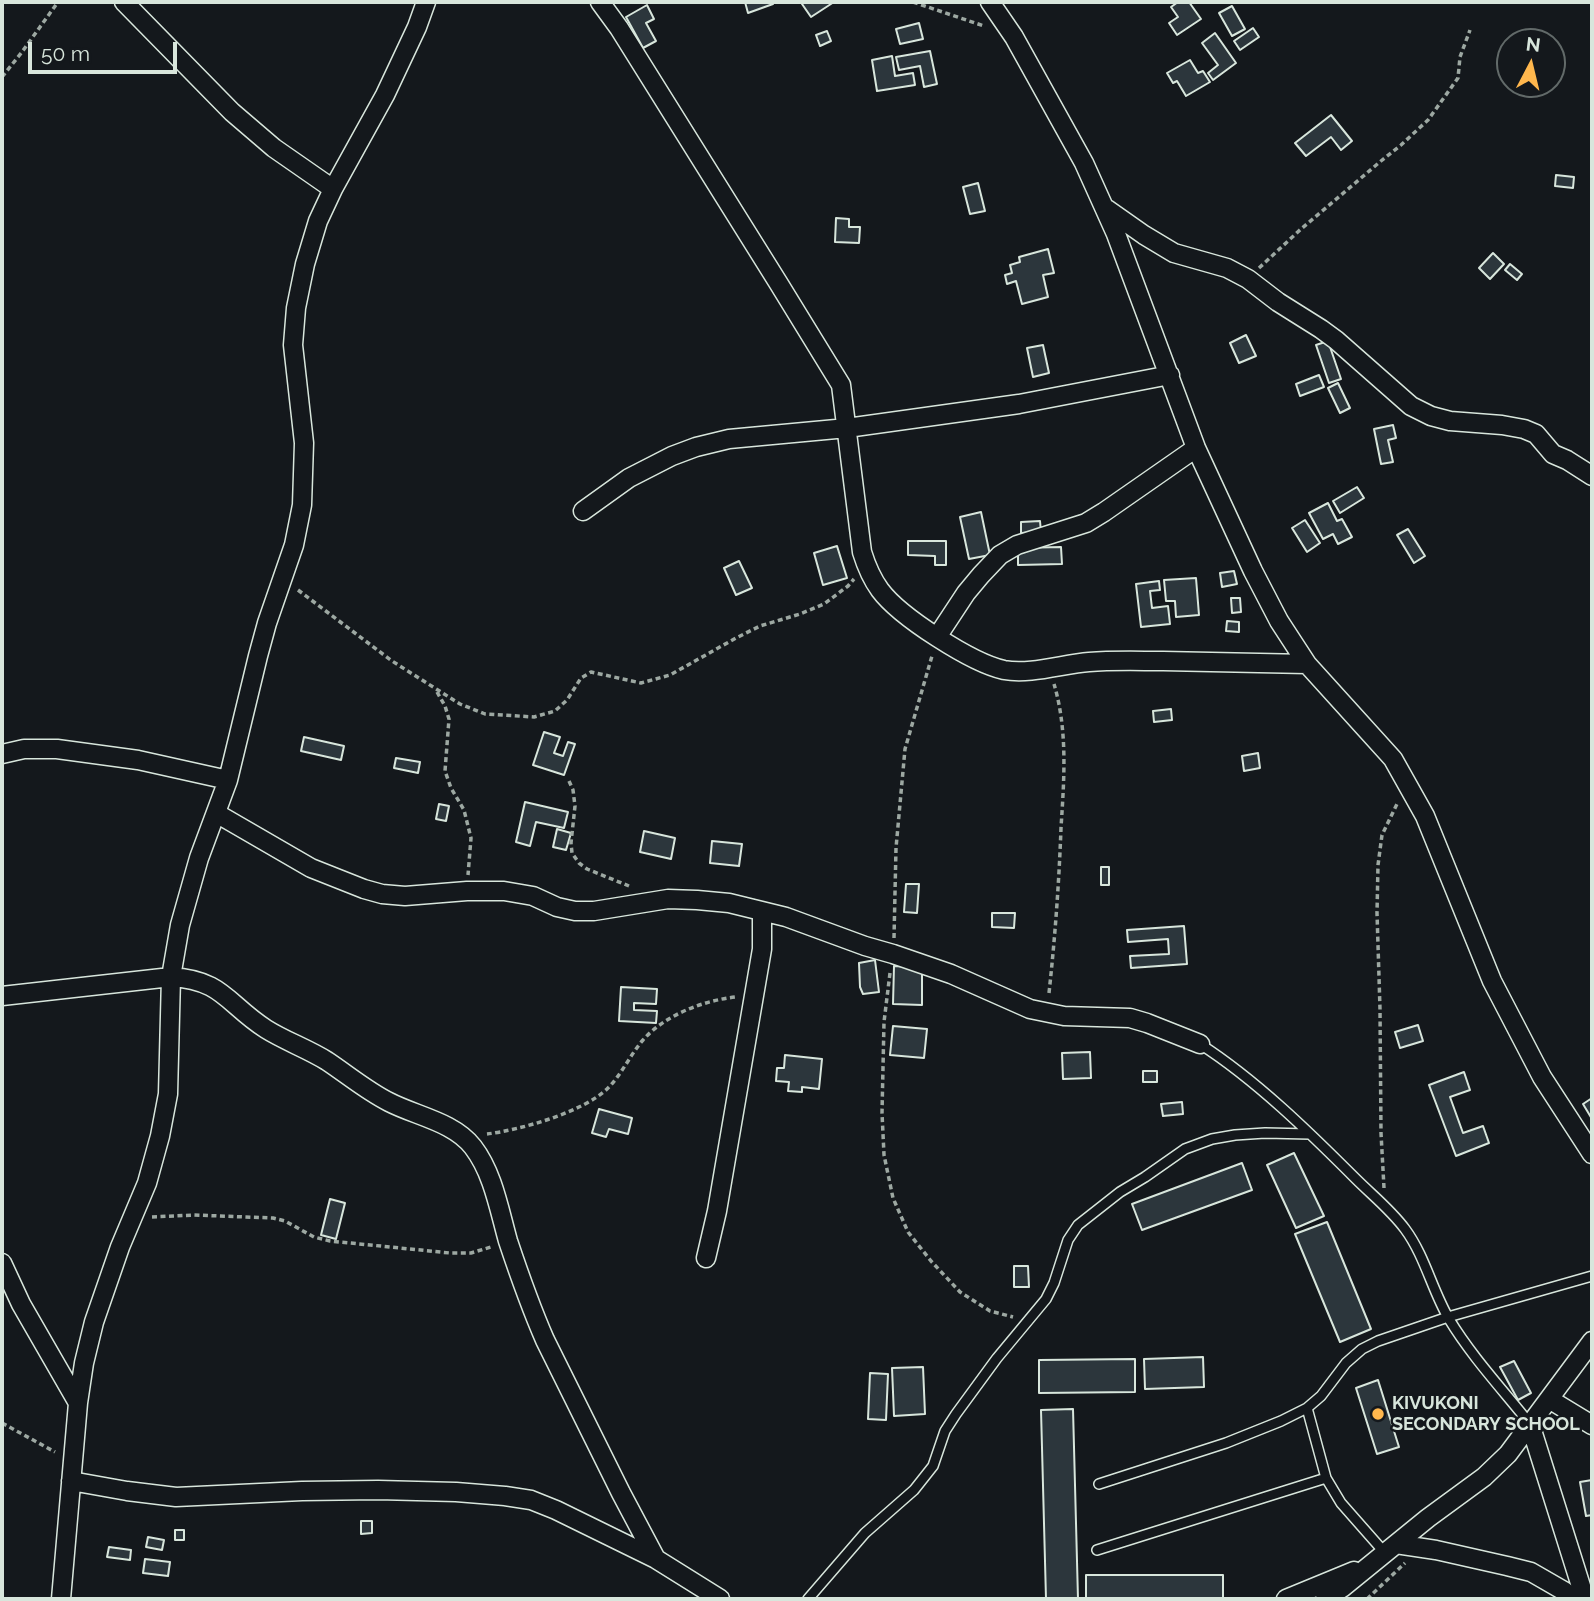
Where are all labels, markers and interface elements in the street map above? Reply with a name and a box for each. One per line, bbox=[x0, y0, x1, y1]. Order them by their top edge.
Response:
scale bar bbox=[32, 28, 180, 72]
north arrow bbox=[1496, 28, 1566, 98]
text: N bbox=[1525, 32, 1542, 56]
text: 50 m bbox=[41, 41, 90, 66]
place label: KIVUKONI SECONDARY SCHOOL bbox=[1392, 1393, 1580, 1436]
marker: KIVUKONI SECONDARY SCHOOL bbox=[1370, 1406, 1386, 1422]

